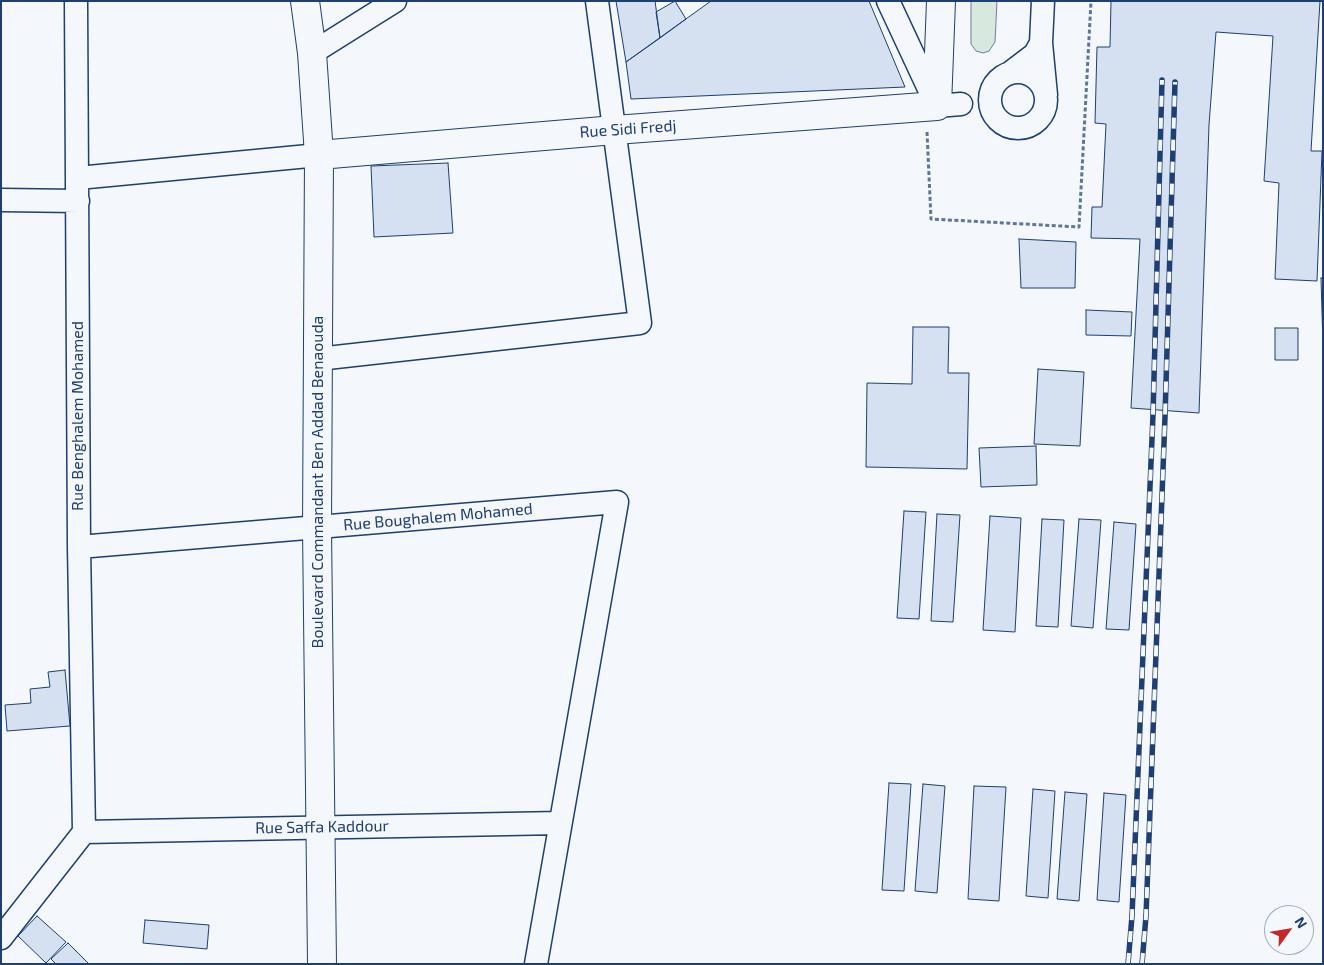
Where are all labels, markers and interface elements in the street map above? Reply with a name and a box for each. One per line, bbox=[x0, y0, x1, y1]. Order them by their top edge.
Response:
street label: Rue Sidi Fredj bbox=[579, 116, 677, 142]
street label: Boulevard Commandant Ben Addad Benaouda bbox=[308, 316, 328, 648]
street label: Rue Benghalem Mohamed bbox=[68, 321, 88, 511]
street label: Rue Boughalem Mohamed bbox=[342, 499, 534, 535]
street label: Rue Saffa Kaddour bbox=[255, 816, 389, 838]
north arrow bbox=[1264, 905, 1314, 955]
text: N bbox=[1291, 914, 1311, 931]

